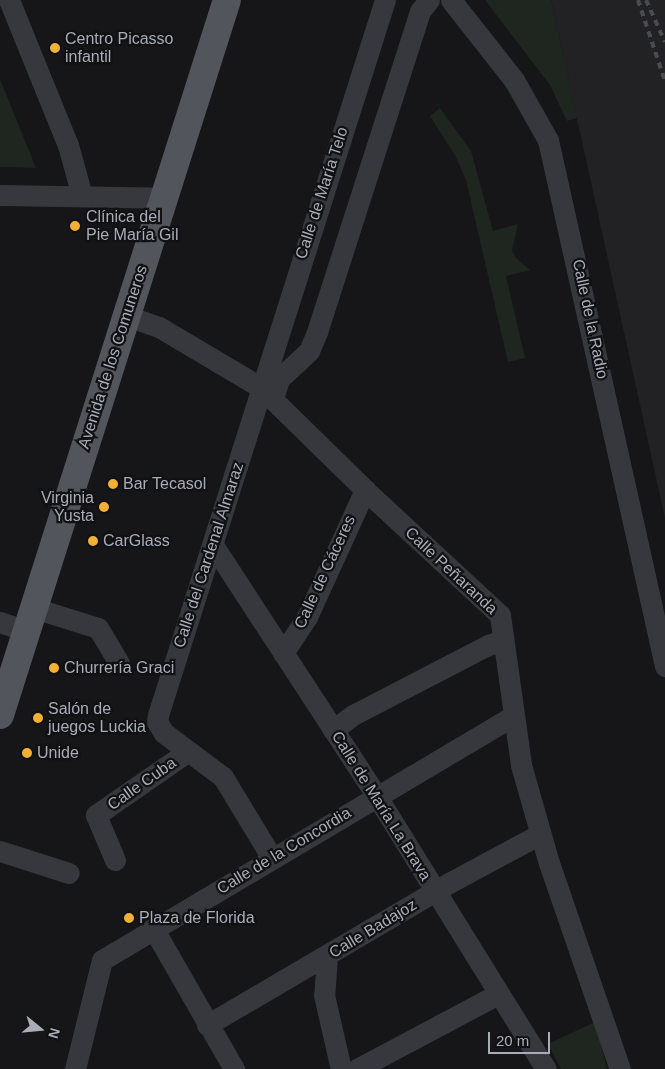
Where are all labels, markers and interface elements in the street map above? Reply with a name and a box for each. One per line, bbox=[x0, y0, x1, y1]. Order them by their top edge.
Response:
place label: Centro Picasso infantil bbox=[65, 29, 173, 67]
marker: Centro Picasso infantil bbox=[49, 42, 61, 54]
street label: Calle de María Telo bbox=[292, 124, 352, 262]
place label: Clínica del Pie María Gil bbox=[86, 207, 178, 245]
marker: Clínica del Pie María Gil bbox=[68, 219, 82, 233]
street label: Calle de la Radio bbox=[568, 257, 612, 381]
street label: Avenida de los Comuneros bbox=[74, 263, 152, 451]
street label: Calle del Cardenal Almaraz bbox=[170, 459, 248, 651]
place label: Bar Tecasol bbox=[123, 474, 207, 494]
marker: Bar Tecasol bbox=[107, 478, 119, 490]
place label: Virginia Yusta bbox=[41, 488, 94, 526]
marker: Virginia Yusta bbox=[98, 501, 110, 513]
street label: Calle de Cáceres bbox=[290, 512, 360, 632]
street label: Calle Peñaranda bbox=[401, 523, 501, 619]
place label: CarGlass bbox=[103, 531, 170, 551]
marker: CarGlass bbox=[87, 535, 99, 547]
place label: Churrería Graci bbox=[64, 658, 174, 678]
marker: Churrería Graci bbox=[48, 662, 60, 674]
place label: Salón de juegos Luckia bbox=[48, 699, 146, 737]
marker: Salón de juegos Luckia bbox=[32, 712, 44, 724]
street label: Calle de María La Brava bbox=[327, 728, 435, 884]
place label: Unide bbox=[37, 743, 79, 763]
marker: Unide bbox=[21, 747, 33, 759]
street label: Calle Cuba bbox=[104, 753, 180, 815]
street label: Calle de la Concordia bbox=[213, 803, 355, 899]
street label: Calle Badajoz bbox=[326, 895, 420, 963]
place label: Plaza de Florida bbox=[139, 908, 255, 928]
marker: Plaza de Florida bbox=[123, 912, 135, 924]
north arrow bbox=[15, 1004, 65, 1054]
scale bar bbox=[490, 1022, 552, 1054]
text: N bbox=[45, 1026, 63, 1041]
text: 20 m bbox=[496, 1032, 529, 1049]

